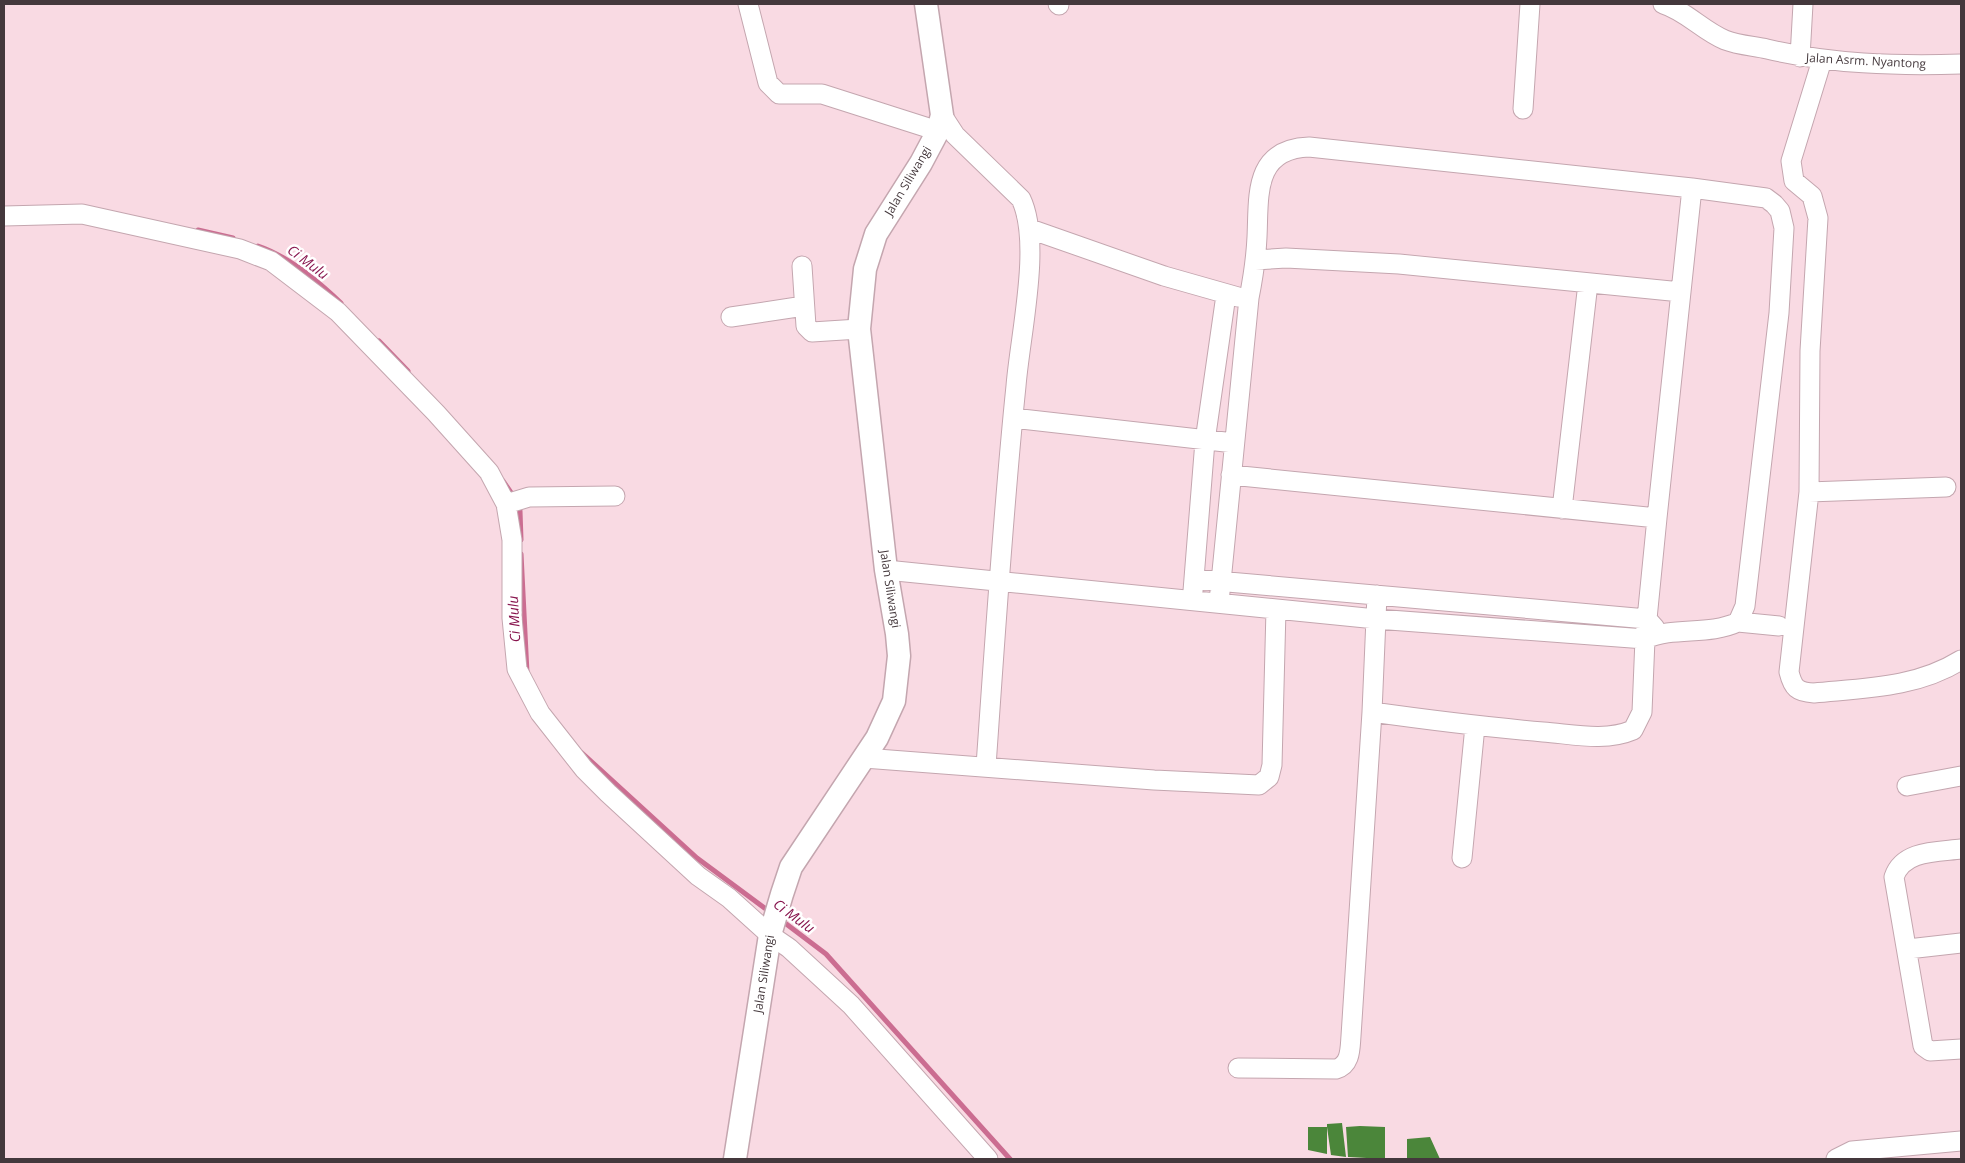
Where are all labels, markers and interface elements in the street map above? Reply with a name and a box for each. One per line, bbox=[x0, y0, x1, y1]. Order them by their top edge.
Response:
street label: Jalan Asrm. Nyantong bbox=[1805, 49, 1927, 72]
street label: Jalan Siliwangi bbox=[880, 143, 935, 220]
water label: Ci Mulu bbox=[284, 240, 333, 283]
street label: Jalan Siliwangi bbox=[876, 548, 905, 629]
water label: Ci Mulu bbox=[503, 595, 524, 643]
water label: Ci Mulu bbox=[770, 894, 819, 937]
street label: Jalan Siliwangi bbox=[749, 934, 778, 1015]

